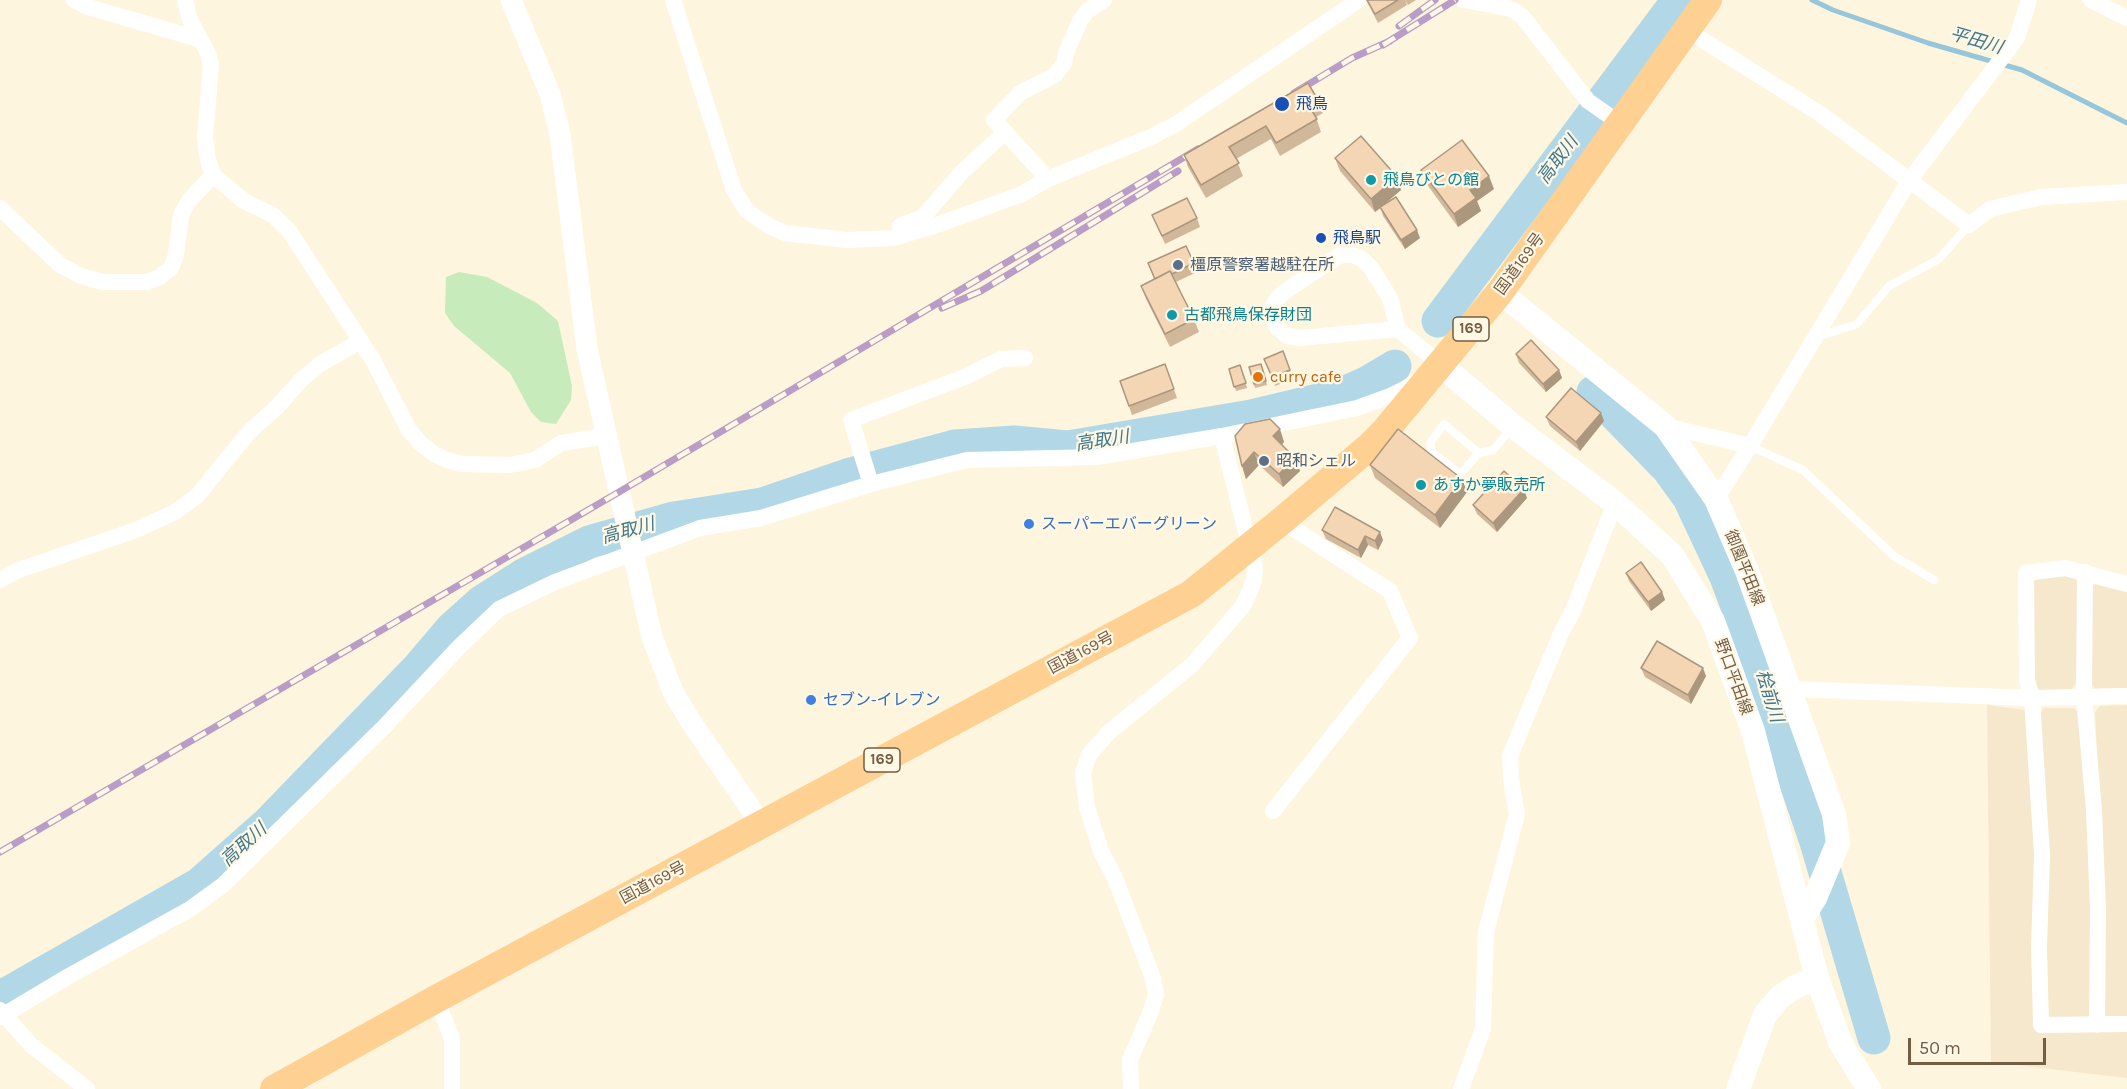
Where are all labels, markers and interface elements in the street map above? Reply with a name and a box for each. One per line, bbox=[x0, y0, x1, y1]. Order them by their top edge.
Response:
water label: 平田川 bbox=[1947, 23, 2005, 59]
place label: 飛鳥 bbox=[1296, 94, 1328, 114]
marker: 飛鳥 bbox=[1273, 95, 1291, 113]
water label: 高取川 bbox=[1533, 132, 1583, 188]
place label: 飛鳥びとの館 bbox=[1383, 170, 1479, 190]
marker: 飛鳥びとの館 bbox=[1364, 173, 1378, 187]
place label: 飛鳥駅 bbox=[1333, 228, 1381, 248]
street label: 国道169号 bbox=[1491, 229, 1549, 299]
marker: 飛鳥駅 bbox=[1314, 231, 1328, 245]
place label: 橿原警察署越駐在所 bbox=[1190, 255, 1334, 275]
marker: 橿原警察署越駐在所 bbox=[1171, 258, 1185, 272]
place label: 古都飛鳥保存財団 bbox=[1184, 305, 1312, 325]
marker: 古都飛鳥保存財団 bbox=[1165, 308, 1179, 322]
road number: 169 bbox=[1453, 317, 1489, 341]
place label: curry cafe bbox=[1270, 367, 1342, 387]
marker: curry cafe bbox=[1251, 370, 1265, 384]
water label: 高取川 bbox=[1074, 426, 1130, 456]
place label: 昭和シェル bbox=[1276, 451, 1356, 471]
marker: 昭和シェル bbox=[1257, 454, 1271, 468]
place label: あすか夢販売所 bbox=[1433, 475, 1545, 495]
marker: あすか夢販売所 bbox=[1414, 478, 1428, 492]
water label: 高取川 bbox=[599, 514, 657, 548]
place label: スーパーエバーグリーン bbox=[1041, 514, 1217, 534]
marker: スーパーエバーグリーン bbox=[1022, 517, 1036, 531]
street label: 御園平田線 bbox=[1720, 527, 1768, 609]
street label: 国道169号 bbox=[1045, 628, 1117, 678]
street label: 野口平田線 bbox=[1710, 636, 1756, 718]
water label: 桧前川 bbox=[1751, 667, 1787, 725]
place label: セブン-イレブン bbox=[823, 690, 941, 710]
marker: セブン-イレブン bbox=[804, 693, 818, 707]
road number: 169 bbox=[864, 748, 900, 772]
water label: 高取川 bbox=[217, 819, 271, 871]
street label: 国道169号 bbox=[617, 858, 689, 908]
scale bar bbox=[1911, 1026, 2049, 1064]
text: 50 m bbox=[1919, 1037, 1961, 1059]

